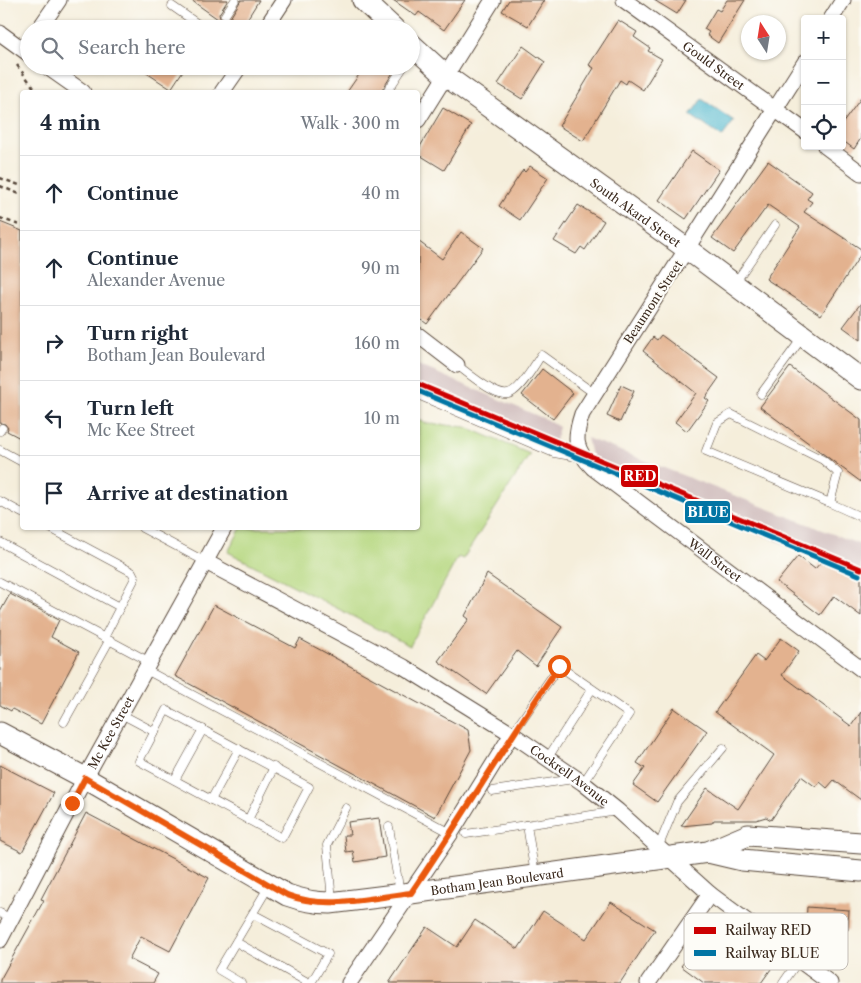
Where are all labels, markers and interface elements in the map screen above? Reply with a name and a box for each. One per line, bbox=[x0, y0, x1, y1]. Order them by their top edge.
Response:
north arrow bbox=[741, 15, 786, 60]
map controls bbox=[801, 15, 846, 150]
button: + bbox=[801, 15, 846, 60]
search box bbox=[20, 20, 420, 75]
icon: search bbox=[38, 34, 66, 62]
text: Search here bbox=[78, 36, 186, 59]
street label: Gould Street bbox=[680, 38, 748, 93]
button: − bbox=[801, 60, 846, 105]
button: locate bbox=[801, 105, 846, 150]
text: 4 min bbox=[40, 110, 101, 135]
text: Walk · 300 m bbox=[301, 113, 400, 133]
street label: South Akard Street bbox=[588, 175, 685, 250]
icon: ahead bbox=[40, 179, 68, 207]
text: Continue bbox=[87, 182, 179, 205]
text: 40 m bbox=[361, 183, 400, 203]
text: Continue bbox=[87, 247, 179, 270]
icon: ahead bbox=[40, 254, 68, 282]
street label: Beaumont Street bbox=[620, 257, 686, 346]
text: 90 m bbox=[361, 258, 400, 278]
text: Alexander Avenue bbox=[87, 270, 225, 290]
text: Turn right bbox=[87, 322, 188, 345]
icon: right bbox=[40, 329, 68, 357]
text: 160 m bbox=[355, 333, 400, 353]
text: Botham Jean Boulevard bbox=[87, 345, 266, 365]
text: Turn left bbox=[87, 397, 174, 420]
icon: left bbox=[40, 404, 68, 432]
text: 10 m bbox=[364, 408, 400, 428]
text: Mc Kee Street bbox=[87, 420, 195, 440]
line badge: RED bbox=[620, 464, 659, 488]
text: RED bbox=[623, 467, 657, 485]
icon: arrive bbox=[40, 479, 68, 507]
text: Arrive at destination bbox=[87, 482, 288, 505]
line badge: BLUE bbox=[684, 500, 731, 524]
text: BLUE bbox=[687, 503, 729, 521]
street label: Wall Street bbox=[685, 534, 745, 585]
route start bbox=[548, 655, 571, 678]
street label: Mc Kee Street bbox=[84, 693, 137, 772]
street label: Cockrell Avenue bbox=[527, 741, 613, 809]
route end bbox=[61, 792, 84, 815]
street label: Botham Jean Boulevard bbox=[430, 864, 565, 898]
legend bbox=[684, 913, 848, 970]
text: Railway RED bbox=[725, 921, 811, 939]
text: Railway BLUE bbox=[725, 944, 819, 962]

